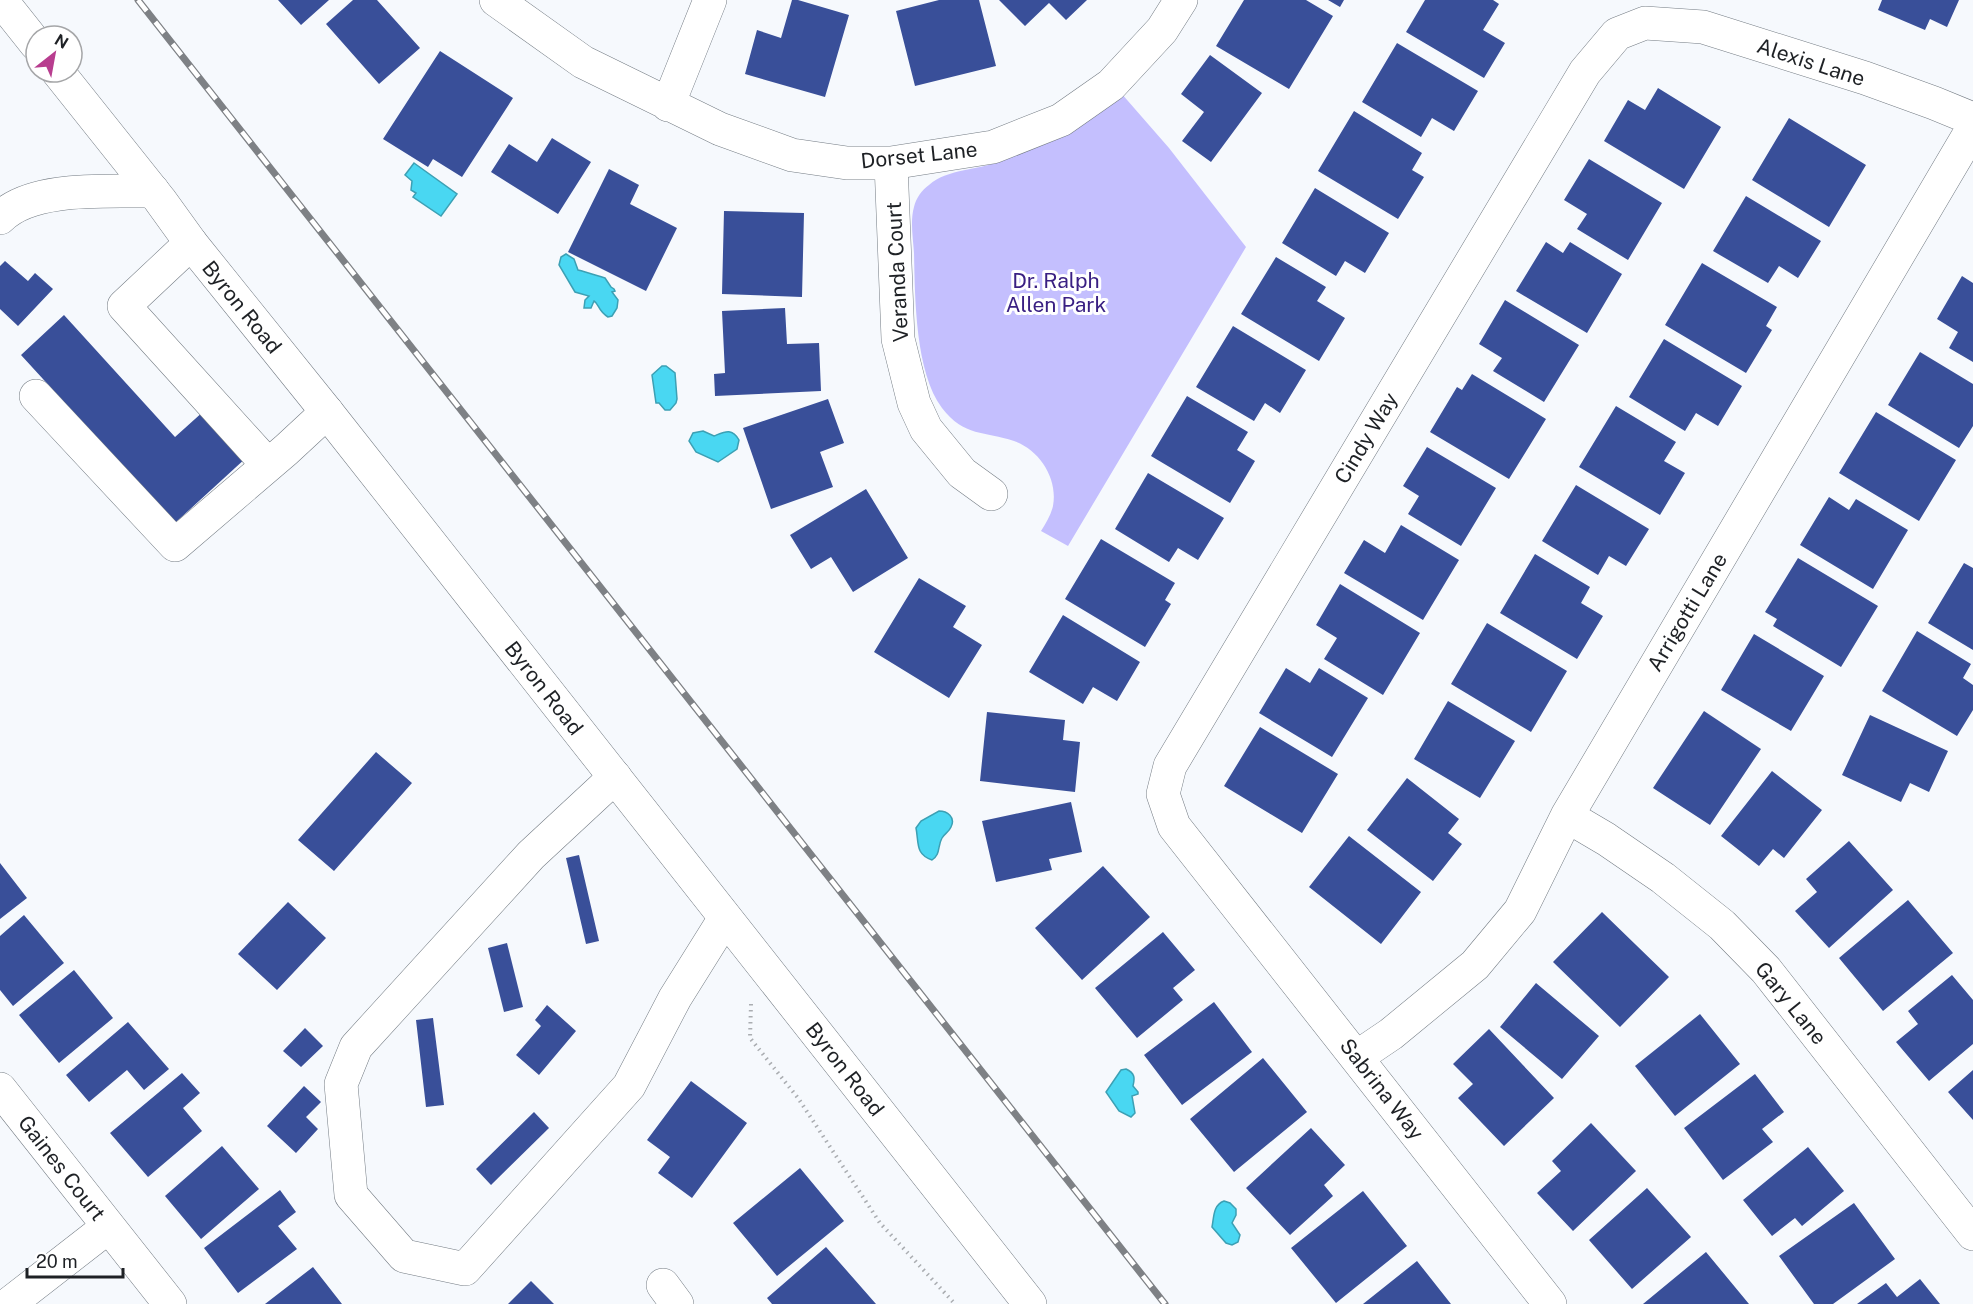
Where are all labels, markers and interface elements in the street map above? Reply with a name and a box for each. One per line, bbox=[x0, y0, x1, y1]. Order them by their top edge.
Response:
north arrow bbox=[24, 24, 84, 84]
text: N bbox=[51, 30, 72, 53]
street label: Alexis Lane bbox=[1754, 33, 1868, 91]
street label: Dorset Lane bbox=[859, 136, 979, 174]
street label: Veranda Court bbox=[881, 201, 913, 343]
street label: Byron Road bbox=[197, 256, 287, 358]
park label: Dr. Ralph Allen Park bbox=[1006, 268, 1107, 317]
street label: Cindy Way bbox=[1329, 388, 1403, 488]
street label: Arrigotti Lane bbox=[1642, 548, 1732, 676]
street label: Byron Road bbox=[500, 636, 588, 740]
street label: Gary Lane bbox=[1750, 957, 1832, 1049]
street label: Byron Road bbox=[801, 1017, 889, 1121]
street label: Sabrina Way bbox=[1335, 1033, 1429, 1145]
street label: Gaines Court bbox=[13, 1110, 111, 1226]
scale bar bbox=[27, 1241, 123, 1279]
text: 20 m bbox=[36, 1251, 78, 1272]

